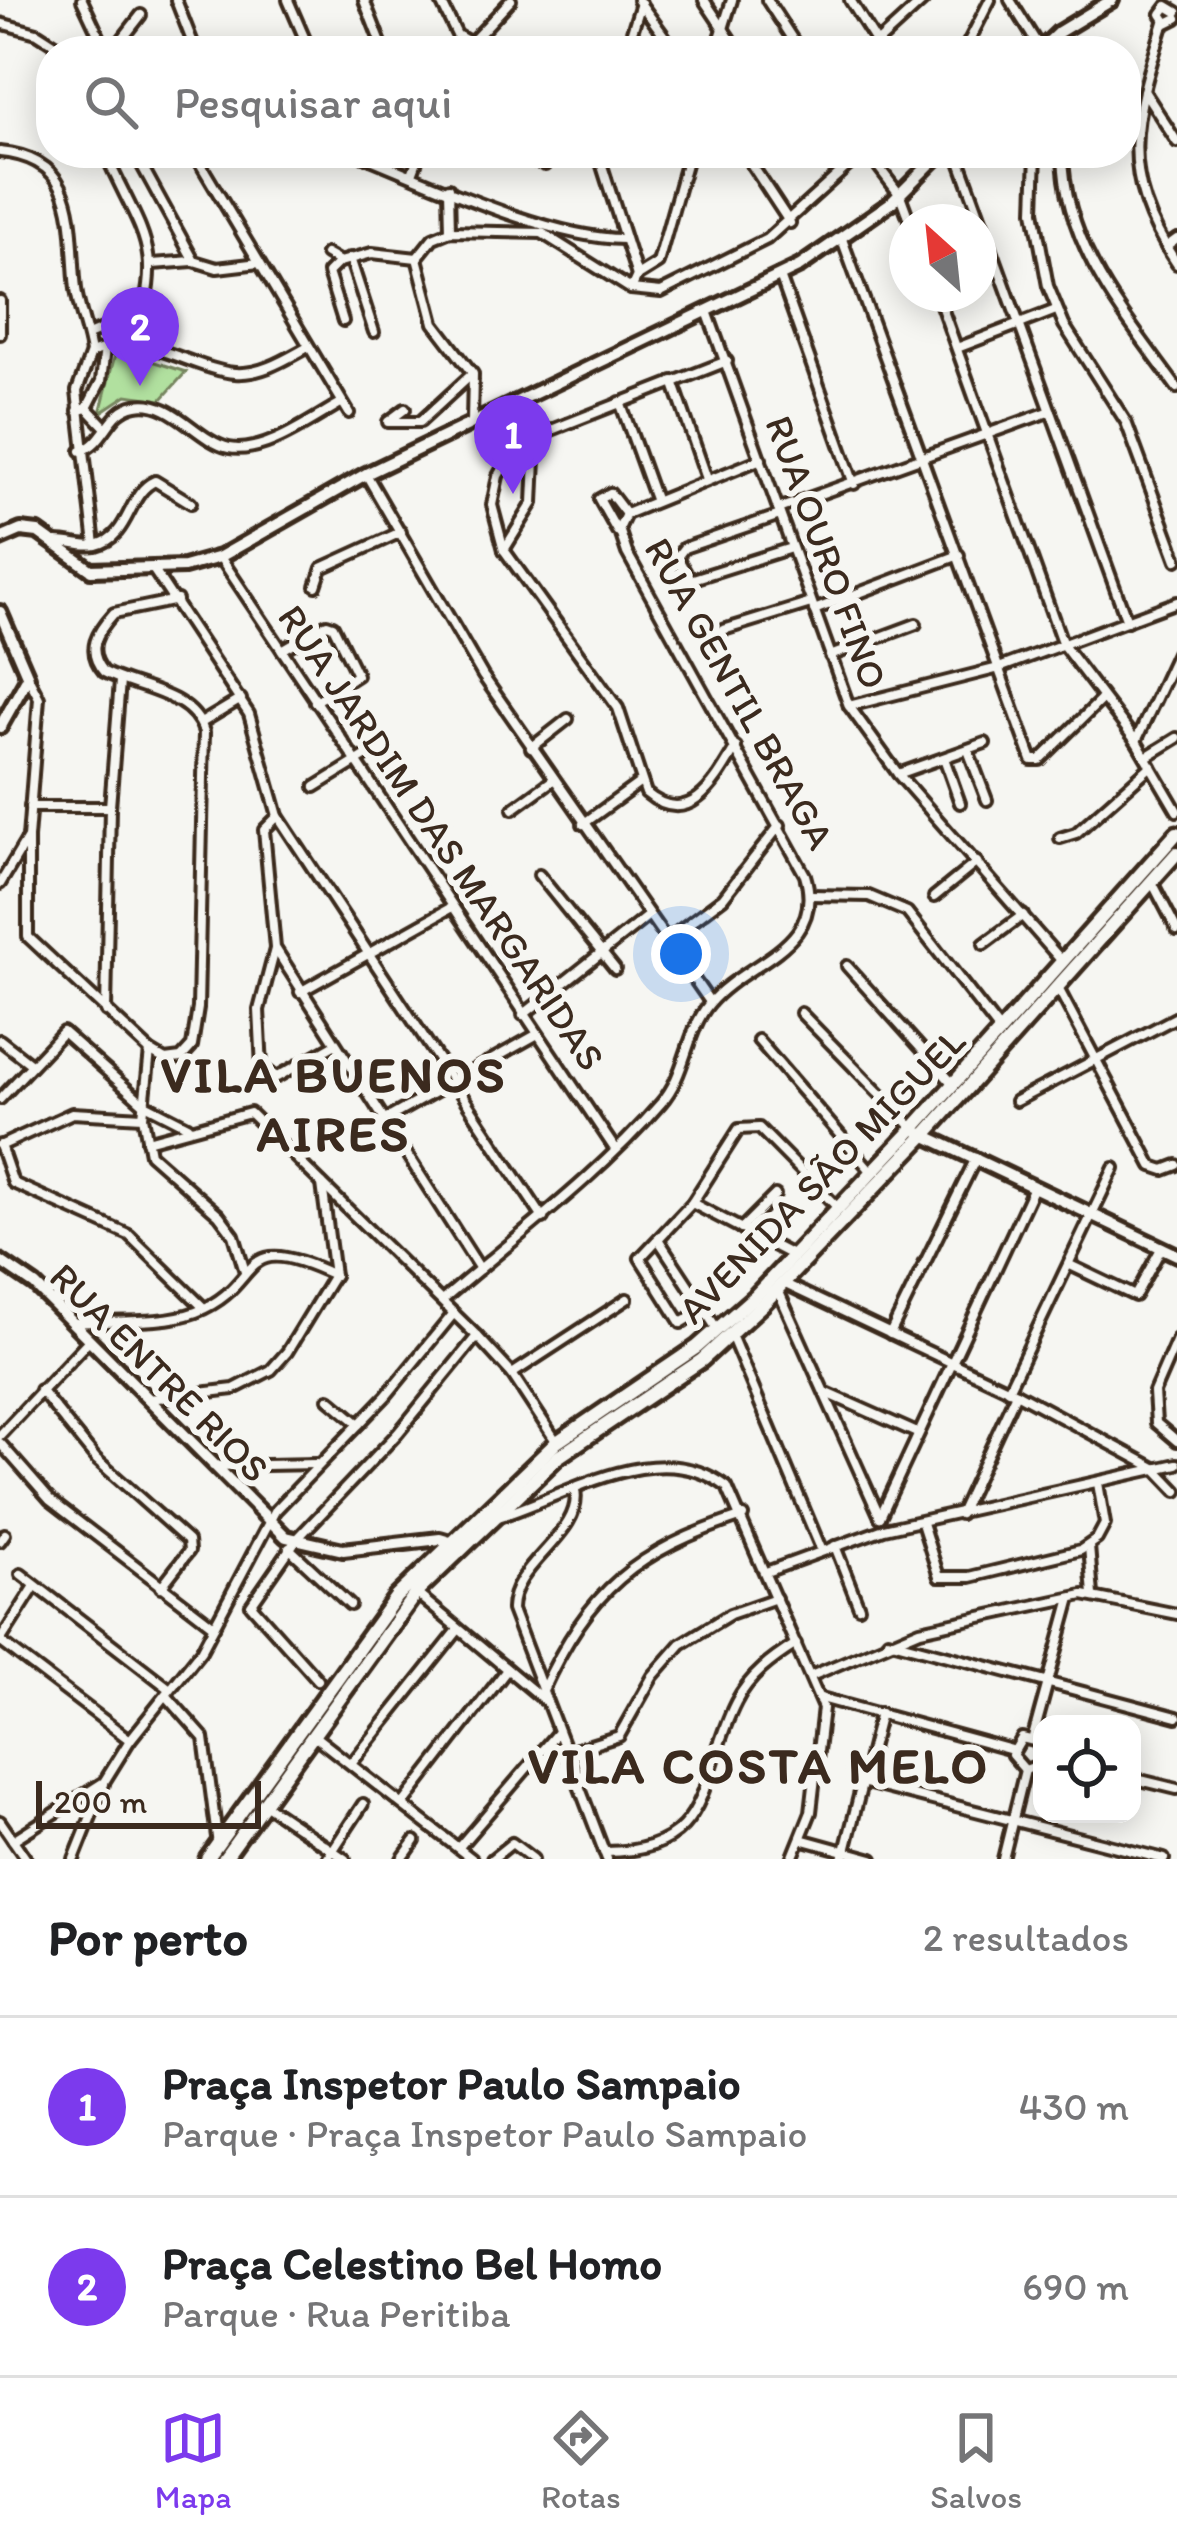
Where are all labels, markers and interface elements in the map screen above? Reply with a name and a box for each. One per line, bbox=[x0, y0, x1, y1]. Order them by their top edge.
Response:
search box bbox=[36, 36, 1141, 168]
icon: search bbox=[78, 69, 144, 135]
text: Pesquisar aqui bbox=[174, 75, 452, 129]
north arrow bbox=[889, 204, 997, 312]
pin: 2 bbox=[101, 287, 179, 386]
pin: 1 bbox=[474, 395, 552, 494]
street label: RUA OURO FINO bbox=[755, 409, 898, 695]
street label: RUA GENTIL BRAGA bbox=[634, 529, 845, 857]
street label: RUA JARDIM DAS MARGARIDAS bbox=[268, 596, 615, 1079]
your location bbox=[651, 924, 711, 984]
street label: AVENIDA SÃO MIGUEL bbox=[668, 1017, 975, 1333]
district label: VILA BUENOS AIRES bbox=[161, 1044, 507, 1164]
street label: RUA ENTRE RIOS bbox=[40, 1253, 279, 1492]
map controls bbox=[1033, 1715, 1141, 1823]
button: locate bbox=[1033, 1715, 1141, 1823]
district label: VILA COSTA MELO bbox=[528, 1735, 990, 1796]
scale bar bbox=[36, 1775, 261, 1828]
text: 200 m bbox=[54, 1782, 147, 1821]
text: Por perto bbox=[48, 1907, 248, 1968]
text: 2 resultados bbox=[923, 1914, 1129, 1961]
text: Praça Inspetor Paulo Sampaio bbox=[162, 2056, 741, 2110]
text: 1 bbox=[78, 2083, 96, 2130]
text: 430 m bbox=[1019, 2083, 1129, 2130]
text: Parque · Praça Inspetor Paulo Sampaio bbox=[162, 2110, 807, 2157]
text: Praça Celestino Bel Homo bbox=[162, 2236, 662, 2290]
text: 2 bbox=[77, 2263, 97, 2310]
text: 690 m bbox=[1022, 2263, 1129, 2310]
text: Parque · Rua Peritiba bbox=[162, 2290, 511, 2337]
tab: Mapa bbox=[155, 2405, 232, 2516]
tab: Rotas bbox=[541, 2405, 621, 2516]
tab: Salvos bbox=[930, 2405, 1022, 2516]

